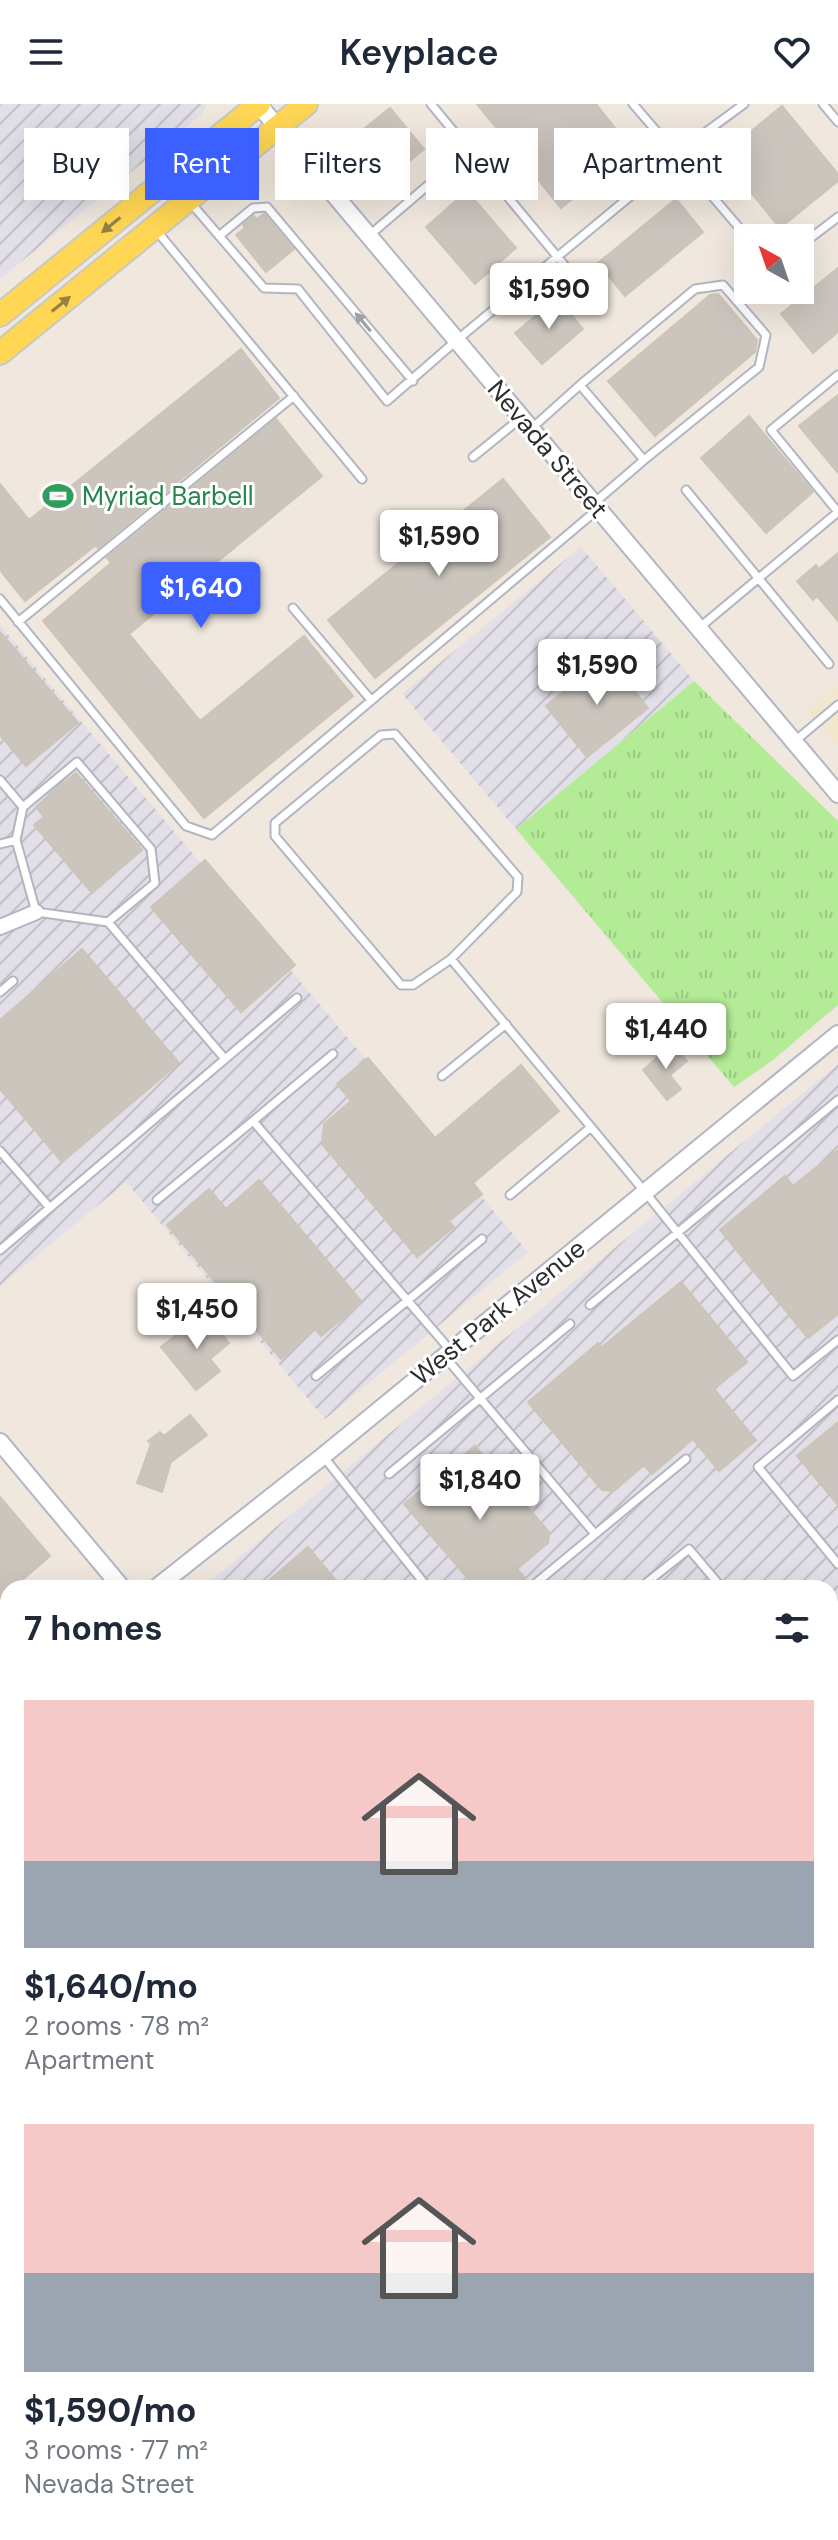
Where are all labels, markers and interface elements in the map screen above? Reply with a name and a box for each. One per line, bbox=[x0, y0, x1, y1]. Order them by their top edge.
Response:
text: Keyplace bbox=[340, 29, 498, 76]
icon: menu bbox=[24, 30, 68, 74]
icon: heart bbox=[770, 30, 814, 74]
chip: Buy bbox=[24, 128, 129, 200]
chip: Rent bbox=[145, 128, 259, 200]
chip: Filters bbox=[275, 128, 410, 200]
chip: New bbox=[426, 128, 538, 200]
chip: Apartment bbox=[554, 128, 751, 200]
one-way arrow bbox=[101, 216, 121, 233]
north arrow bbox=[734, 224, 814, 304]
map controls bbox=[734, 224, 814, 304]
pin: $1,590 bbox=[484, 263, 614, 331]
text: $1,590 bbox=[508, 272, 590, 306]
one-way arrow bbox=[50, 295, 71, 312]
one-way arrow bbox=[355, 312, 372, 332]
street label: Nevada Street bbox=[480, 373, 616, 525]
sports icon: Myriad Barbell bbox=[41, 479, 75, 513]
place label: Myriad Barbell bbox=[82, 479, 254, 513]
pin: $1,590 bbox=[374, 510, 504, 578]
text: $1,590 bbox=[398, 519, 480, 553]
pin: $1,640 bbox=[136, 562, 266, 630]
text: $1,640 bbox=[159, 571, 243, 605]
pin: $1,590 bbox=[532, 639, 662, 707]
text: $1,590 bbox=[556, 648, 638, 682]
pin: $1,440 bbox=[601, 1003, 731, 1071]
text: $1,440 bbox=[624, 1012, 708, 1046]
street label: West Park Avenue bbox=[404, 1231, 592, 1393]
pin: $1,450 bbox=[132, 1283, 262, 1351]
text: $1,450 bbox=[156, 1292, 238, 1326]
pin: $1,840 bbox=[415, 1454, 545, 1522]
text: $1,840 bbox=[438, 1463, 522, 1497]
text: 7 homes bbox=[24, 1606, 163, 1651]
icon: filters bbox=[770, 1606, 814, 1650]
icon: home bbox=[347, 1752, 491, 1896]
text: $1,640/mo bbox=[24, 1964, 198, 2009]
text: 2 rooms · 78 m² bbox=[24, 2009, 209, 2043]
text: Apartment bbox=[24, 2043, 155, 2077]
icon: home bbox=[347, 2176, 491, 2320]
text: $1,590/mo bbox=[24, 2388, 196, 2433]
text: 3 rooms · 77 m² bbox=[24, 2433, 208, 2467]
text: Nevada Street bbox=[24, 2467, 194, 2501]

